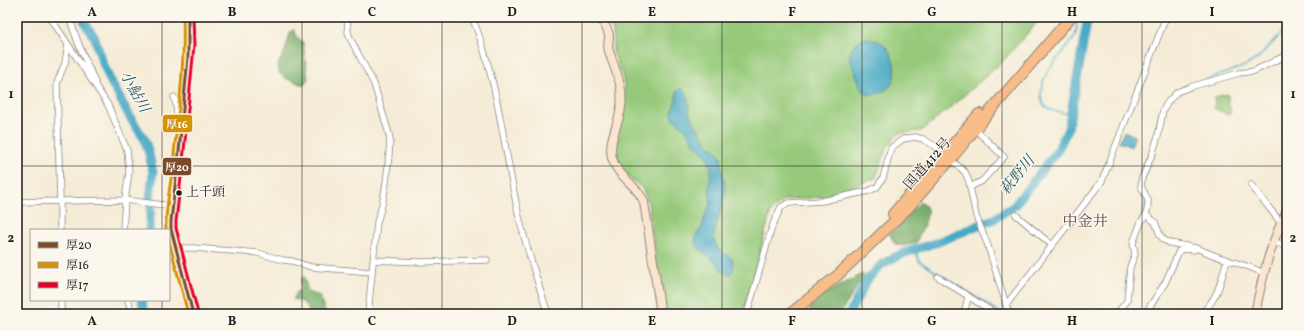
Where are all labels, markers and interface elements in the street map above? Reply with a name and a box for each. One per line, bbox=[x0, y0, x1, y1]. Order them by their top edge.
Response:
text: A bbox=[87, 4, 97, 22]
text: B bbox=[228, 4, 237, 22]
text: C bbox=[368, 4, 376, 22]
text: D bbox=[507, 4, 517, 22]
text: E bbox=[648, 4, 656, 22]
text: F bbox=[788, 4, 796, 22]
text: G bbox=[927, 4, 937, 22]
text: H bbox=[1067, 4, 1077, 22]
text: I bbox=[1210, 4, 1215, 22]
water label: 小鮎川 bbox=[114, 67, 155, 119]
text: 1 bbox=[8, 86, 14, 104]
text: 1 bbox=[1290, 86, 1296, 104]
line badge: 厚16 bbox=[162, 114, 193, 133]
text: 厚16 bbox=[166, 118, 188, 133]
street label: 国道412号 bbox=[900, 134, 956, 194]
water label: 萩野川 bbox=[996, 150, 1042, 200]
line badge: 厚20 bbox=[162, 157, 192, 176]
text: 厚20 bbox=[165, 161, 189, 176]
place label: 上千頭 bbox=[186, 184, 225, 202]
marker: 上千頭 bbox=[174, 188, 184, 198]
district label: 中金井 bbox=[1062, 212, 1108, 233]
legend bbox=[30, 229, 170, 301]
text: 2 bbox=[8, 230, 15, 248]
text: 2 bbox=[1290, 230, 1297, 248]
text: 厚20 bbox=[66, 238, 92, 254]
text: 厚16 bbox=[66, 258, 89, 274]
text: 厚17 bbox=[66, 278, 89, 294]
text: A bbox=[87, 313, 97, 331]
text: B bbox=[228, 313, 237, 331]
text: C bbox=[368, 313, 376, 331]
text: D bbox=[507, 313, 517, 331]
text: E bbox=[648, 313, 656, 331]
text: F bbox=[788, 313, 796, 331]
text: G bbox=[927, 313, 937, 331]
text: H bbox=[1067, 313, 1077, 331]
text: I bbox=[1210, 313, 1215, 331]

